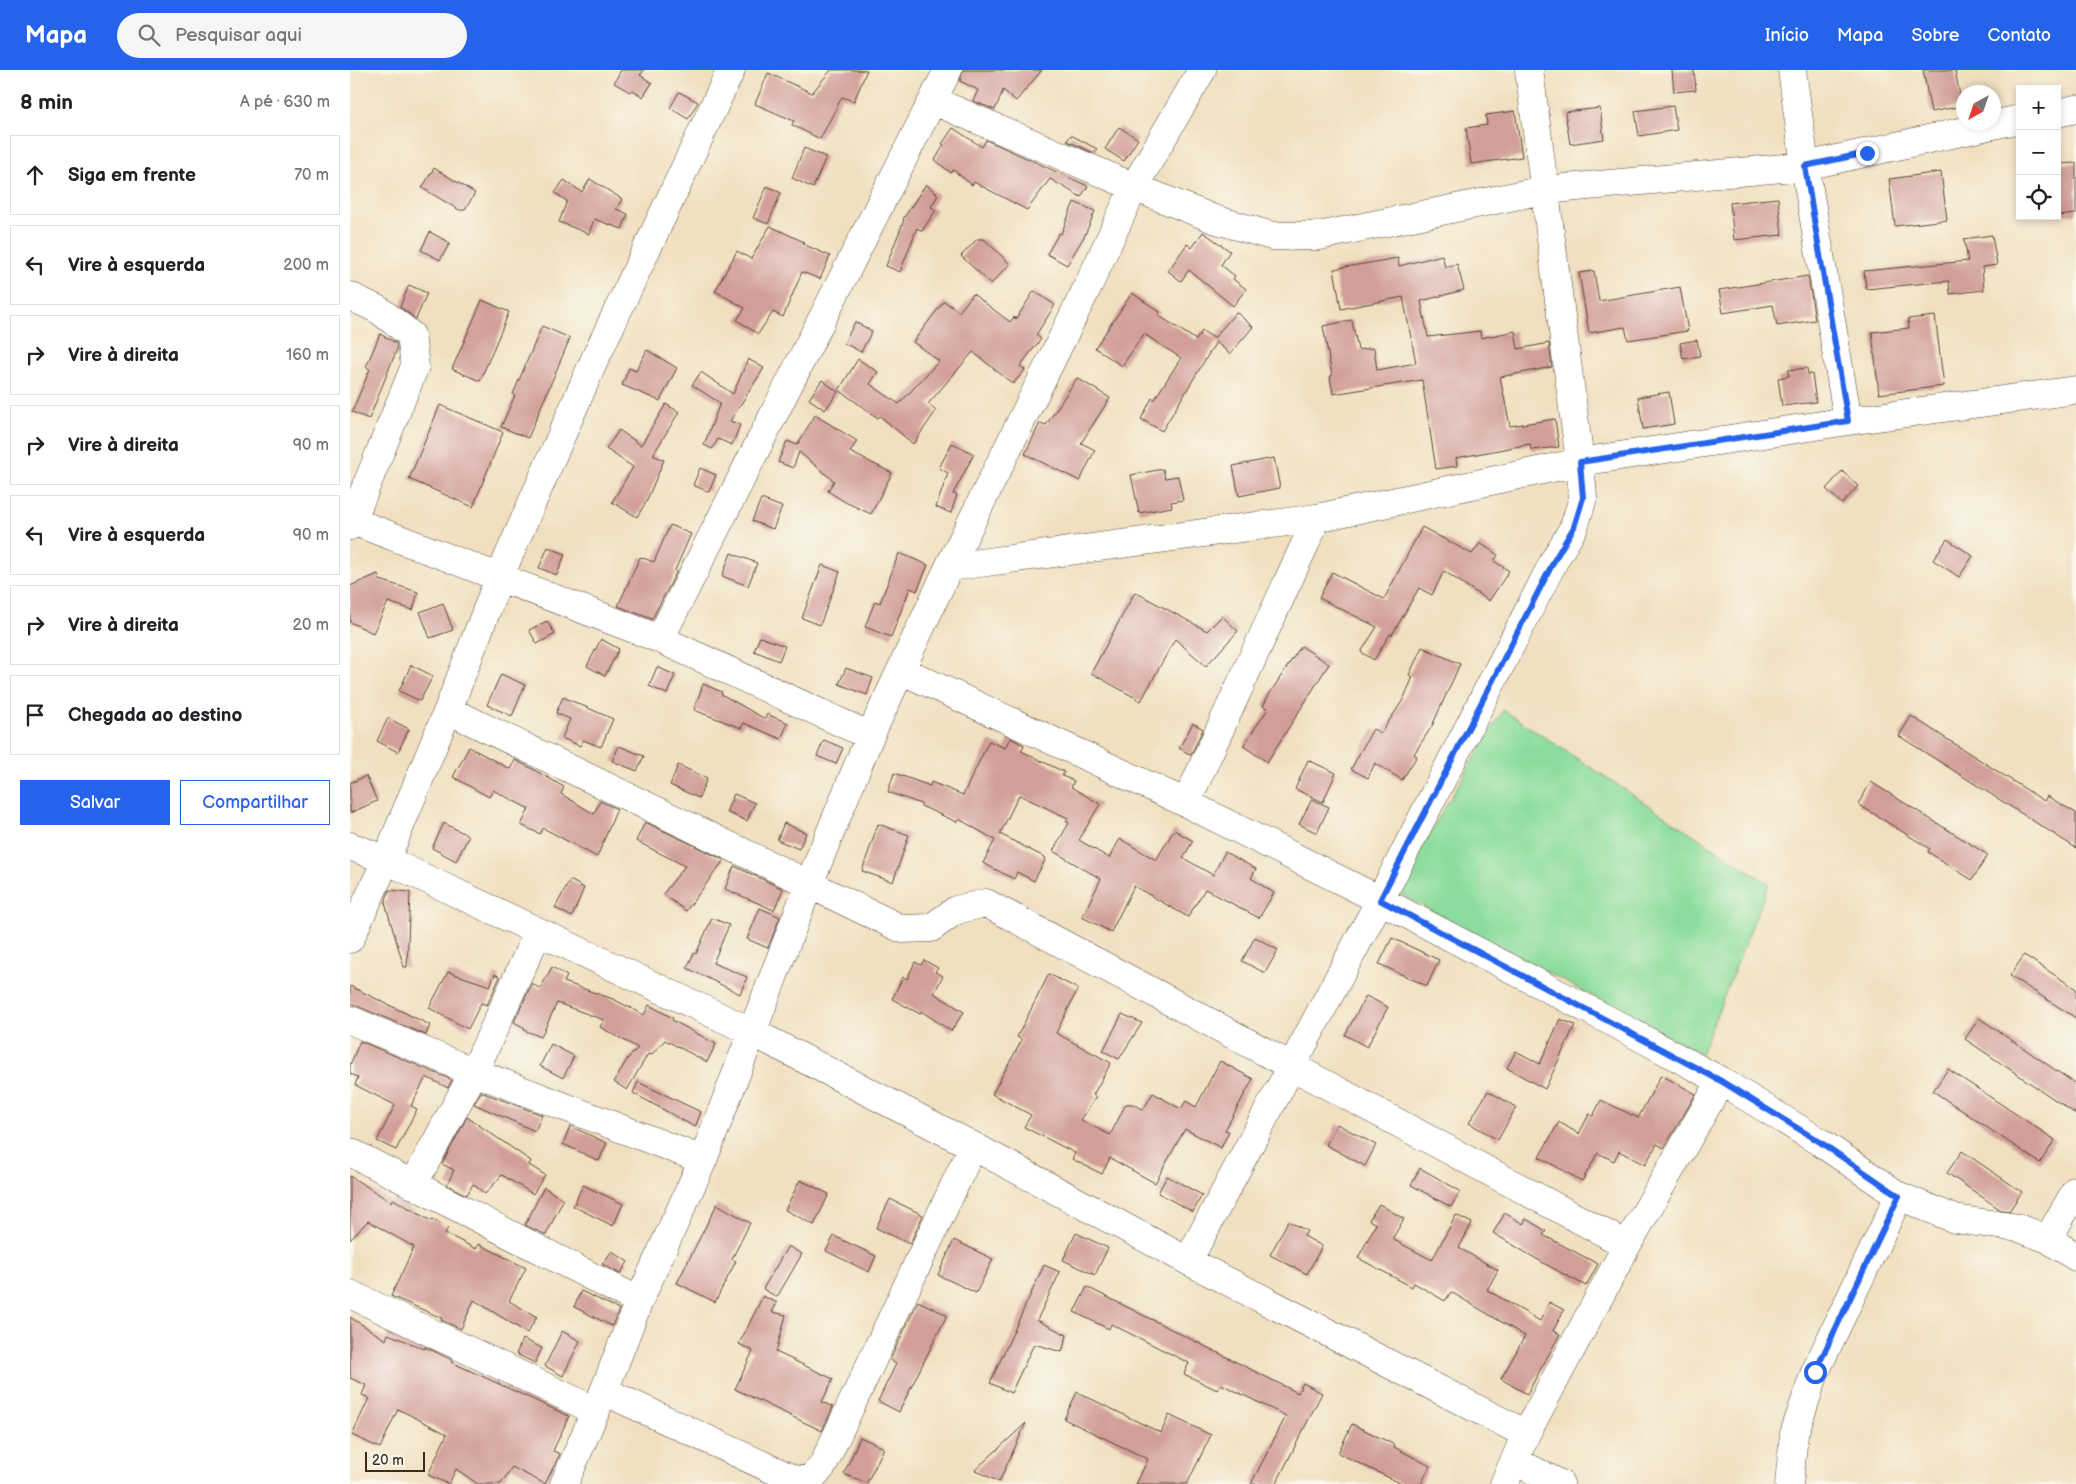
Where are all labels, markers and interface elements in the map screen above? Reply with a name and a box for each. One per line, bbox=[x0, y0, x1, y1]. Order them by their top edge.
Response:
search box bbox=[117, 13, 467, 58]
text: Mapa bbox=[25, 21, 87, 50]
icon: search bbox=[135, 21, 163, 49]
text: Pesquisar aqui bbox=[175, 24, 302, 47]
text: Início bbox=[1765, 25, 1809, 46]
text: Mapa bbox=[1837, 25, 1883, 46]
text: Sobre bbox=[1911, 25, 1959, 46]
text: Contato bbox=[1987, 25, 2051, 46]
north arrow bbox=[1956, 85, 2001, 130]
map controls bbox=[2016, 85, 2061, 220]
button: + bbox=[2016, 85, 2061, 130]
text: 8 min bbox=[20, 90, 73, 115]
text: A pé · 630 m bbox=[240, 93, 330, 112]
button: − bbox=[2016, 130, 2061, 175]
route end bbox=[1856, 142, 1879, 165]
icon: ahead bbox=[21, 161, 49, 189]
text: Siga em frente bbox=[68, 164, 196, 187]
text: 70 m bbox=[294, 166, 329, 185]
button: locate bbox=[2016, 175, 2061, 220]
icon: left bbox=[21, 251, 49, 279]
text: Vire à esquerda bbox=[68, 254, 205, 277]
text: 200 m bbox=[283, 256, 329, 275]
icon: right bbox=[21, 341, 49, 369]
text: Vire à direita bbox=[68, 344, 179, 367]
text: 160 m bbox=[286, 346, 329, 365]
icon: right bbox=[21, 431, 49, 459]
text: Vire à direita bbox=[68, 434, 179, 457]
text: 90 m bbox=[293, 436, 329, 455]
icon: left bbox=[21, 521, 49, 549]
text: Vire à esquerda bbox=[68, 524, 205, 547]
text: 90 m bbox=[293, 526, 329, 545]
icon: right bbox=[21, 611, 49, 639]
text: Vire à direita bbox=[68, 614, 179, 637]
text: 20 m bbox=[293, 616, 329, 635]
icon: arrive bbox=[21, 701, 49, 729]
text: Chegada ao destino bbox=[68, 704, 242, 727]
button: Salvar bbox=[20, 780, 170, 825]
button: Compartilhar bbox=[180, 780, 330, 825]
route start bbox=[1804, 1361, 1827, 1384]
scale bar bbox=[365, 1449, 425, 1472]
text: 20 m bbox=[372, 1452, 404, 1469]

